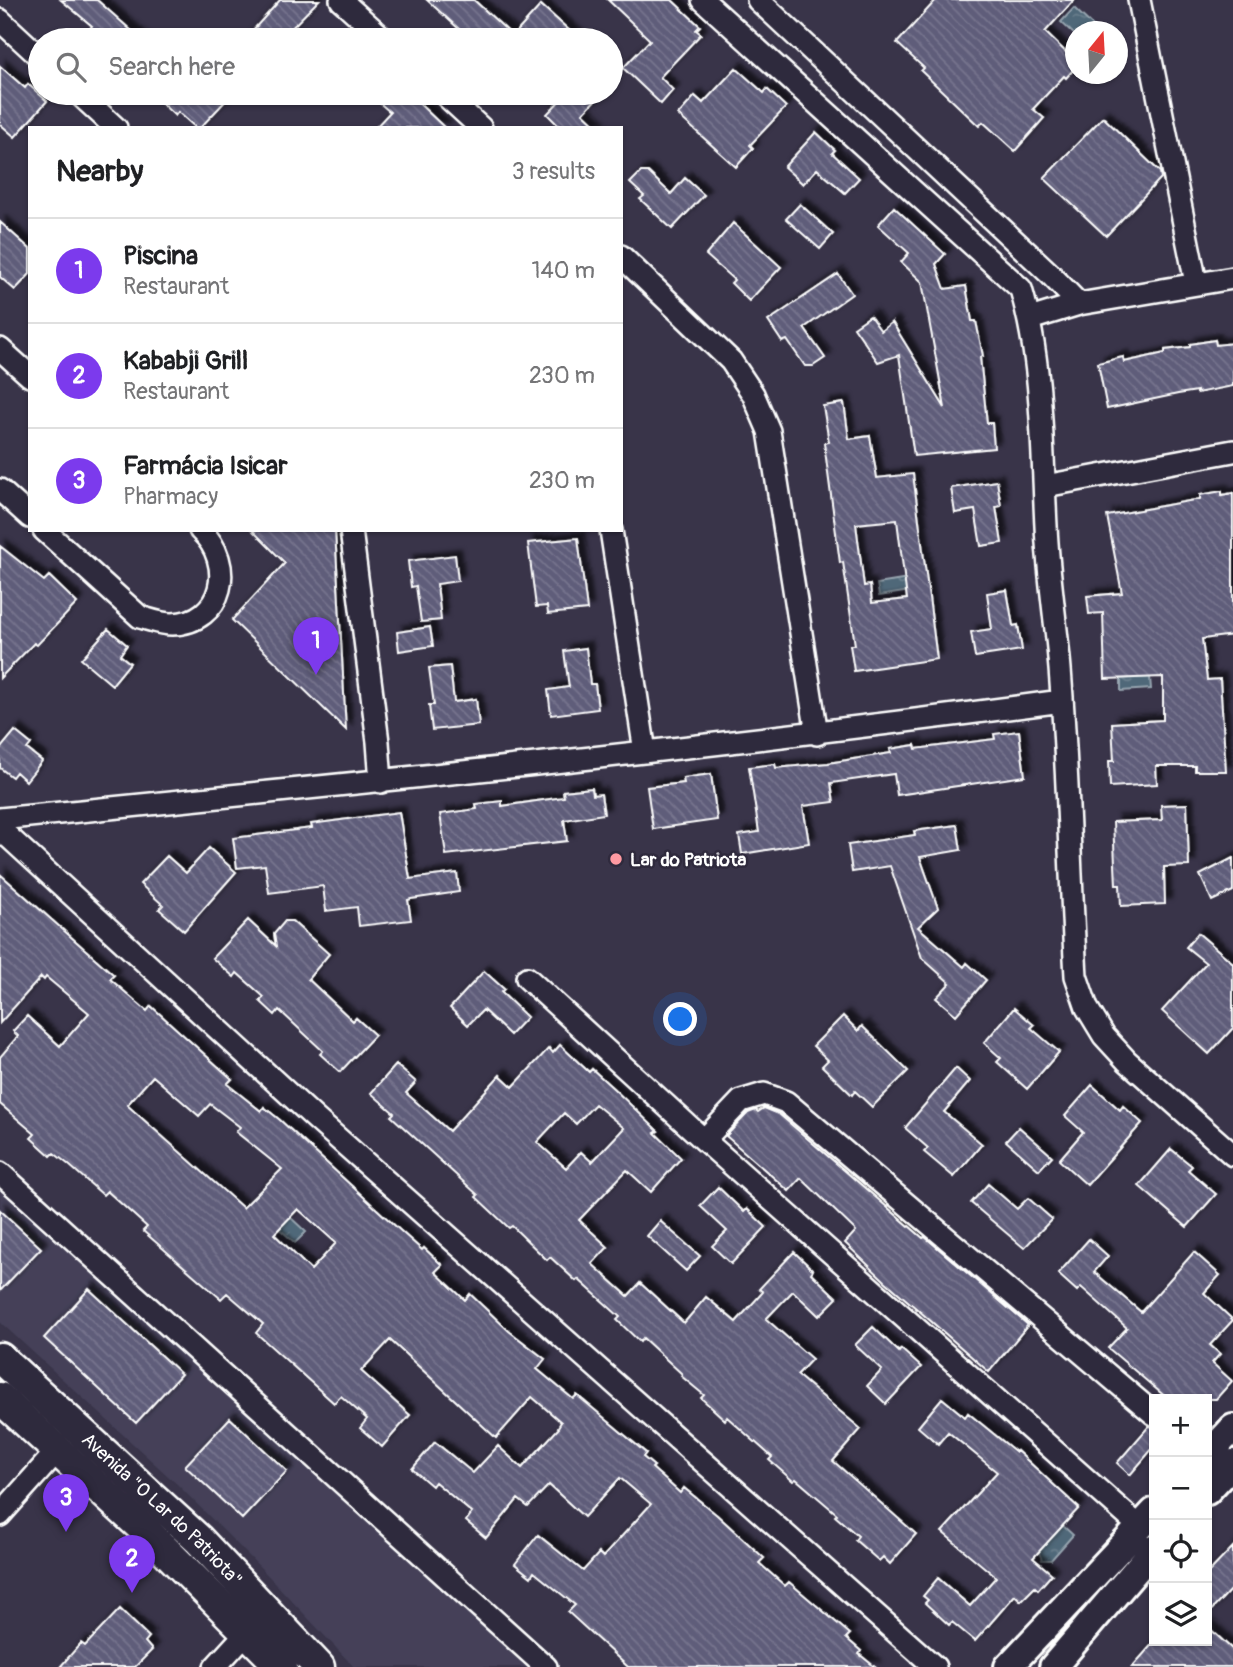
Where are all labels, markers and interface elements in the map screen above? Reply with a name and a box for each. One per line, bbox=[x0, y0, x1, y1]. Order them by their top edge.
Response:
north arrow bbox=[1065, 21, 1128, 84]
search box bbox=[28, 28, 623, 105]
icon: search bbox=[52, 48, 90, 86]
text: Search here bbox=[108, 51, 235, 83]
text: Nearby bbox=[56, 153, 143, 190]
text: 3 results bbox=[512, 157, 595, 186]
text: Piscina bbox=[123, 240, 198, 272]
text: 1 bbox=[75, 256, 84, 285]
text: 140 m bbox=[532, 256, 595, 285]
text: Restaurant bbox=[123, 272, 229, 301]
text: Kababji Grill bbox=[123, 345, 248, 377]
text: 2 bbox=[73, 361, 85, 390]
text: 230 m bbox=[529, 361, 595, 390]
text: Restaurant bbox=[123, 377, 229, 406]
text: Farmácia Isicar bbox=[123, 450, 287, 482]
text: 3 bbox=[73, 466, 85, 495]
text: 230 m bbox=[529, 466, 595, 495]
text: Pharmacy bbox=[123, 482, 218, 511]
pin: 1 bbox=[293, 617, 339, 675]
place label: Lar do Patriota bbox=[630, 848, 746, 872]
marker: Lar do Patriota bbox=[608, 851, 624, 867]
your location bbox=[663, 1002, 697, 1036]
map controls bbox=[1149, 1394, 1212, 1646]
button: + bbox=[1149, 1394, 1212, 1457]
street label: Avenida "O Lar do Patriota" bbox=[76, 1428, 247, 1592]
button: − bbox=[1149, 1457, 1212, 1520]
pin: 3 bbox=[43, 1474, 89, 1532]
button: locate bbox=[1149, 1520, 1212, 1583]
pin: 2 bbox=[109, 1535, 155, 1593]
button: layers bbox=[1149, 1583, 1212, 1646]

